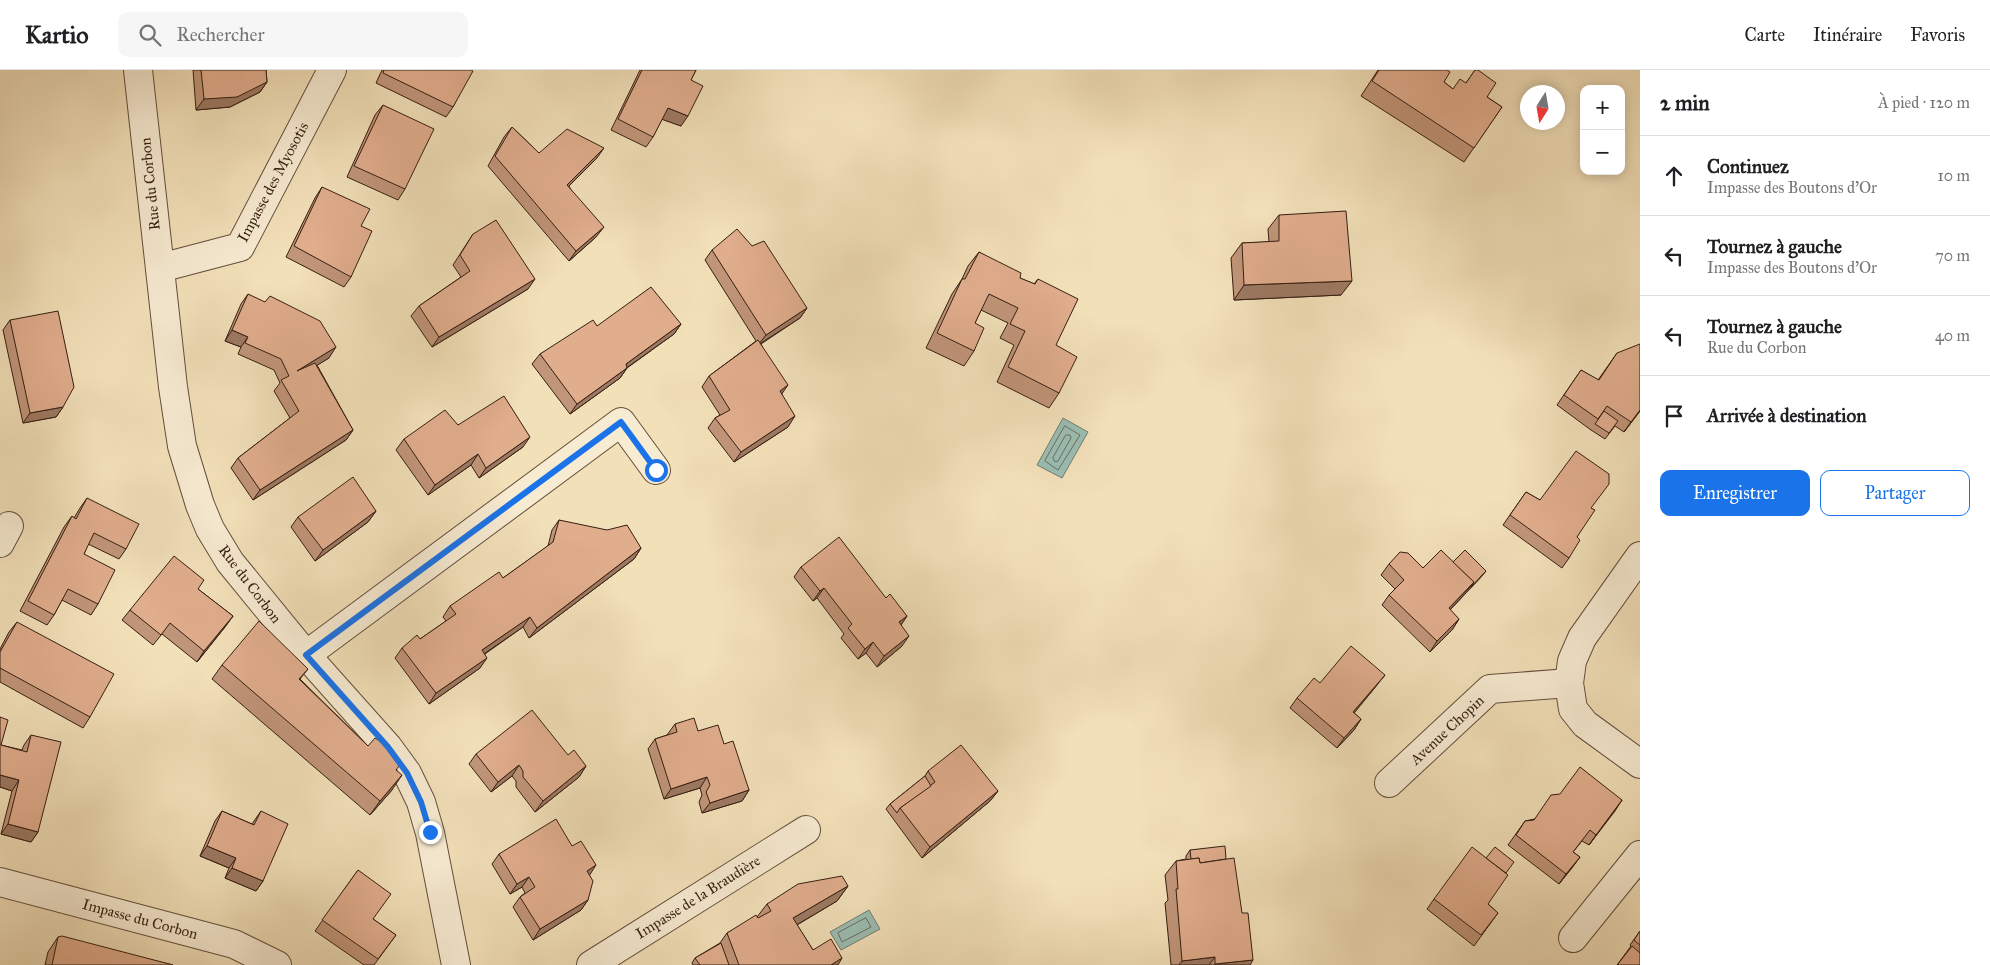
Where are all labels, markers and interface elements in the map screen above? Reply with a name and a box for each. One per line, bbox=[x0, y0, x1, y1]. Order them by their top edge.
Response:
search box bbox=[118, 12, 468, 57]
text: Kartio bbox=[25, 20, 88, 50]
icon: search bbox=[136, 21, 164, 49]
text: Rechercher bbox=[176, 23, 265, 46]
text: Carte bbox=[1745, 24, 1785, 46]
text: Itinéraire bbox=[1813, 24, 1882, 46]
text: Favoris bbox=[1910, 24, 1965, 46]
north arrow bbox=[1520, 85, 1565, 130]
map controls bbox=[1580, 85, 1625, 175]
button: + bbox=[1580, 85, 1625, 130]
text: 2 min bbox=[1660, 90, 1710, 116]
text: À pied · 120 m bbox=[1878, 93, 1970, 112]
street label: Impasse des Myosotis bbox=[234, 119, 312, 245]
button: − bbox=[1580, 130, 1625, 175]
street label: Rue du Corbon bbox=[136, 137, 164, 231]
text: Continuez bbox=[1707, 155, 1789, 178]
icon: ahead bbox=[1660, 162, 1688, 190]
text: 10 m bbox=[1938, 166, 1970, 185]
text: Impasse des Boutons d'Or bbox=[1707, 178, 1877, 197]
text: Tournez à gauche bbox=[1707, 235, 1842, 258]
icon: left bbox=[1660, 242, 1688, 270]
text: 70 m bbox=[1935, 246, 1970, 265]
text: Impasse des Boutons d'Or bbox=[1707, 258, 1877, 277]
text: Tournez à gauche bbox=[1707, 315, 1842, 338]
icon: left bbox=[1660, 322, 1688, 350]
text: 40 m bbox=[1935, 326, 1970, 345]
text: Rue du Corbon bbox=[1707, 338, 1806, 357]
icon: arrive bbox=[1660, 402, 1688, 430]
text: Arrivée à destination bbox=[1707, 404, 1866, 427]
route start bbox=[645, 459, 668, 482]
button: Enregistrer bbox=[1660, 470, 1810, 516]
button: Partager bbox=[1820, 470, 1970, 516]
street label: Rue du Corbon bbox=[215, 541, 285, 627]
street label: Avenue Chopin bbox=[1406, 691, 1488, 769]
route end bbox=[419, 821, 442, 844]
street label: Impasse de la Braudière bbox=[632, 851, 764, 943]
street label: Impasse du Corbon bbox=[80, 895, 200, 943]

